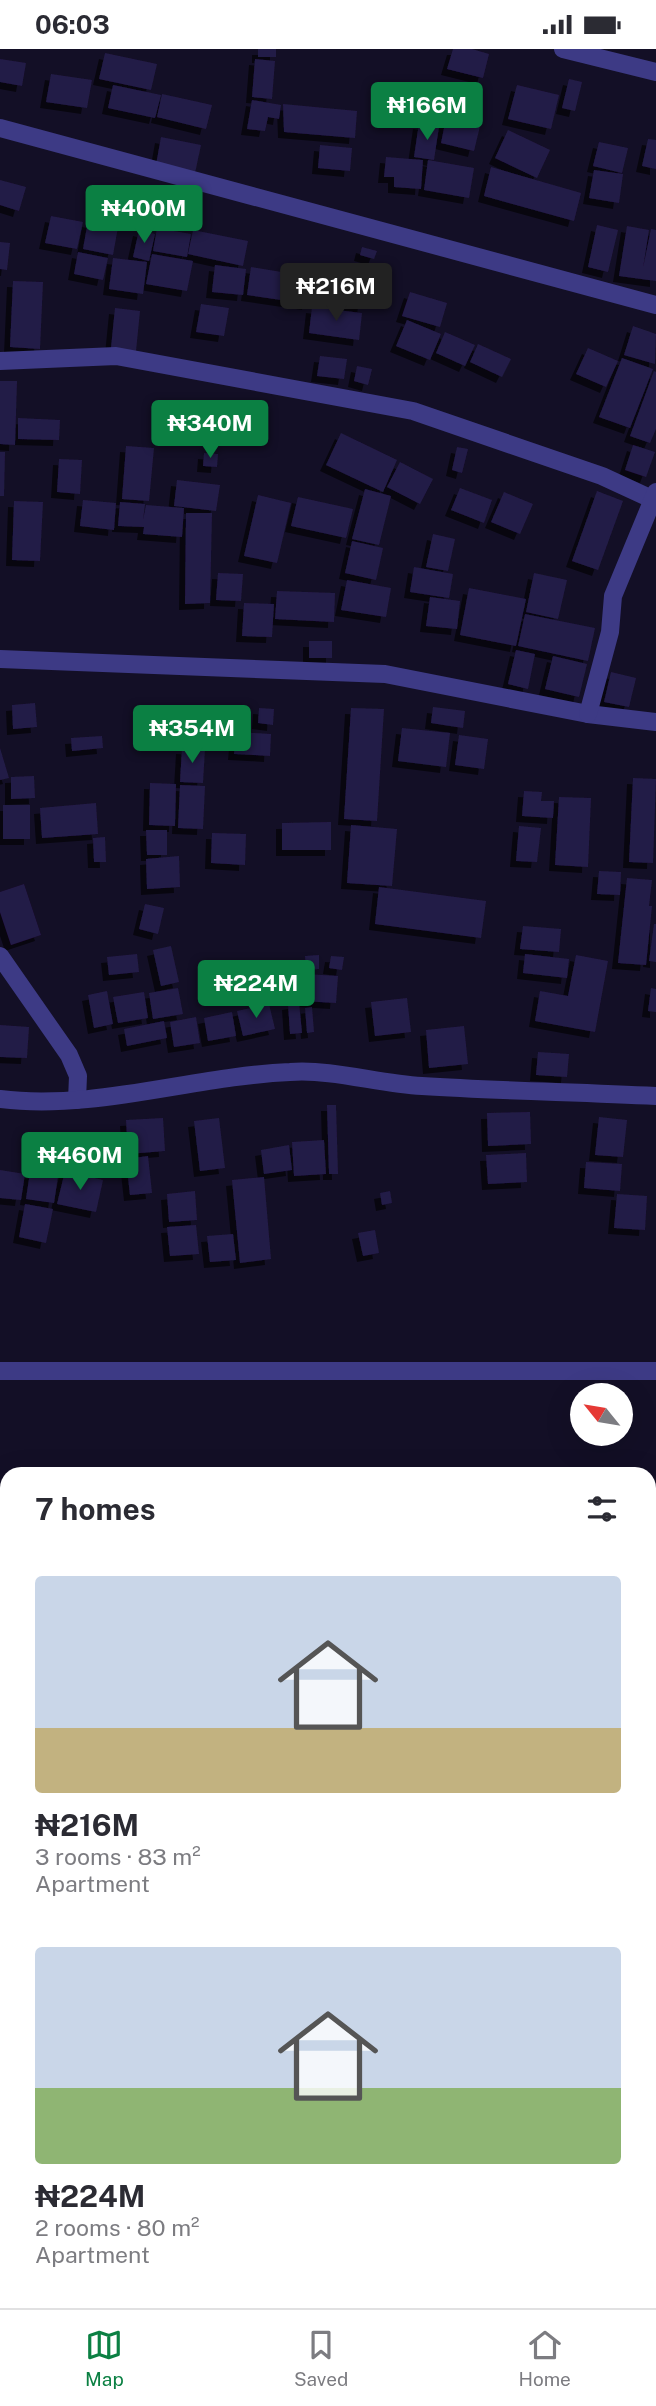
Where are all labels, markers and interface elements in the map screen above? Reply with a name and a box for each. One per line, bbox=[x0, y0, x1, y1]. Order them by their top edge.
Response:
text: 06:03 bbox=[35, 9, 110, 40]
pin: ₦166M bbox=[378, 83, 476, 142]
text: ₦166M bbox=[387, 91, 467, 118]
pin: ₦400M bbox=[95, 185, 193, 245]
text: ₦400M bbox=[102, 194, 186, 221]
pin: ₦216M bbox=[287, 264, 385, 323]
text: ₦216M bbox=[296, 272, 376, 299]
pin: ₦340M bbox=[161, 401, 259, 460]
text: ₦340M bbox=[167, 409, 253, 436]
pin: ₦354M bbox=[143, 705, 241, 765]
text: ₦354M bbox=[149, 714, 235, 741]
pin: ₦224M bbox=[207, 961, 305, 1020]
text: ₦224M bbox=[214, 969, 298, 996]
pin: ₦460M bbox=[31, 1133, 129, 1192]
text: ₦460M bbox=[37, 1141, 123, 1168]
north arrow bbox=[570, 1383, 634, 1445]
map controls bbox=[570, 1383, 633, 1446]
icon: filters bbox=[583, 1490, 621, 1528]
text: 7 homes bbox=[35, 1491, 156, 1527]
icon: home bbox=[265, 1622, 391, 1748]
text: ₦216M bbox=[35, 1807, 139, 1843]
text: 3 rooms · 83 m² bbox=[35, 1843, 201, 1870]
text: Apartment bbox=[35, 1870, 150, 1897]
icon: home bbox=[265, 1993, 391, 2119]
text: ₦224M bbox=[35, 2178, 145, 2214]
text: 2 rooms · 80 m² bbox=[35, 2214, 200, 2241]
text: Apartment bbox=[35, 2241, 150, 2268]
tab: Map bbox=[85, 2326, 124, 2390]
tab: Saved bbox=[294, 2326, 348, 2390]
tab: Home bbox=[518, 2326, 571, 2390]

